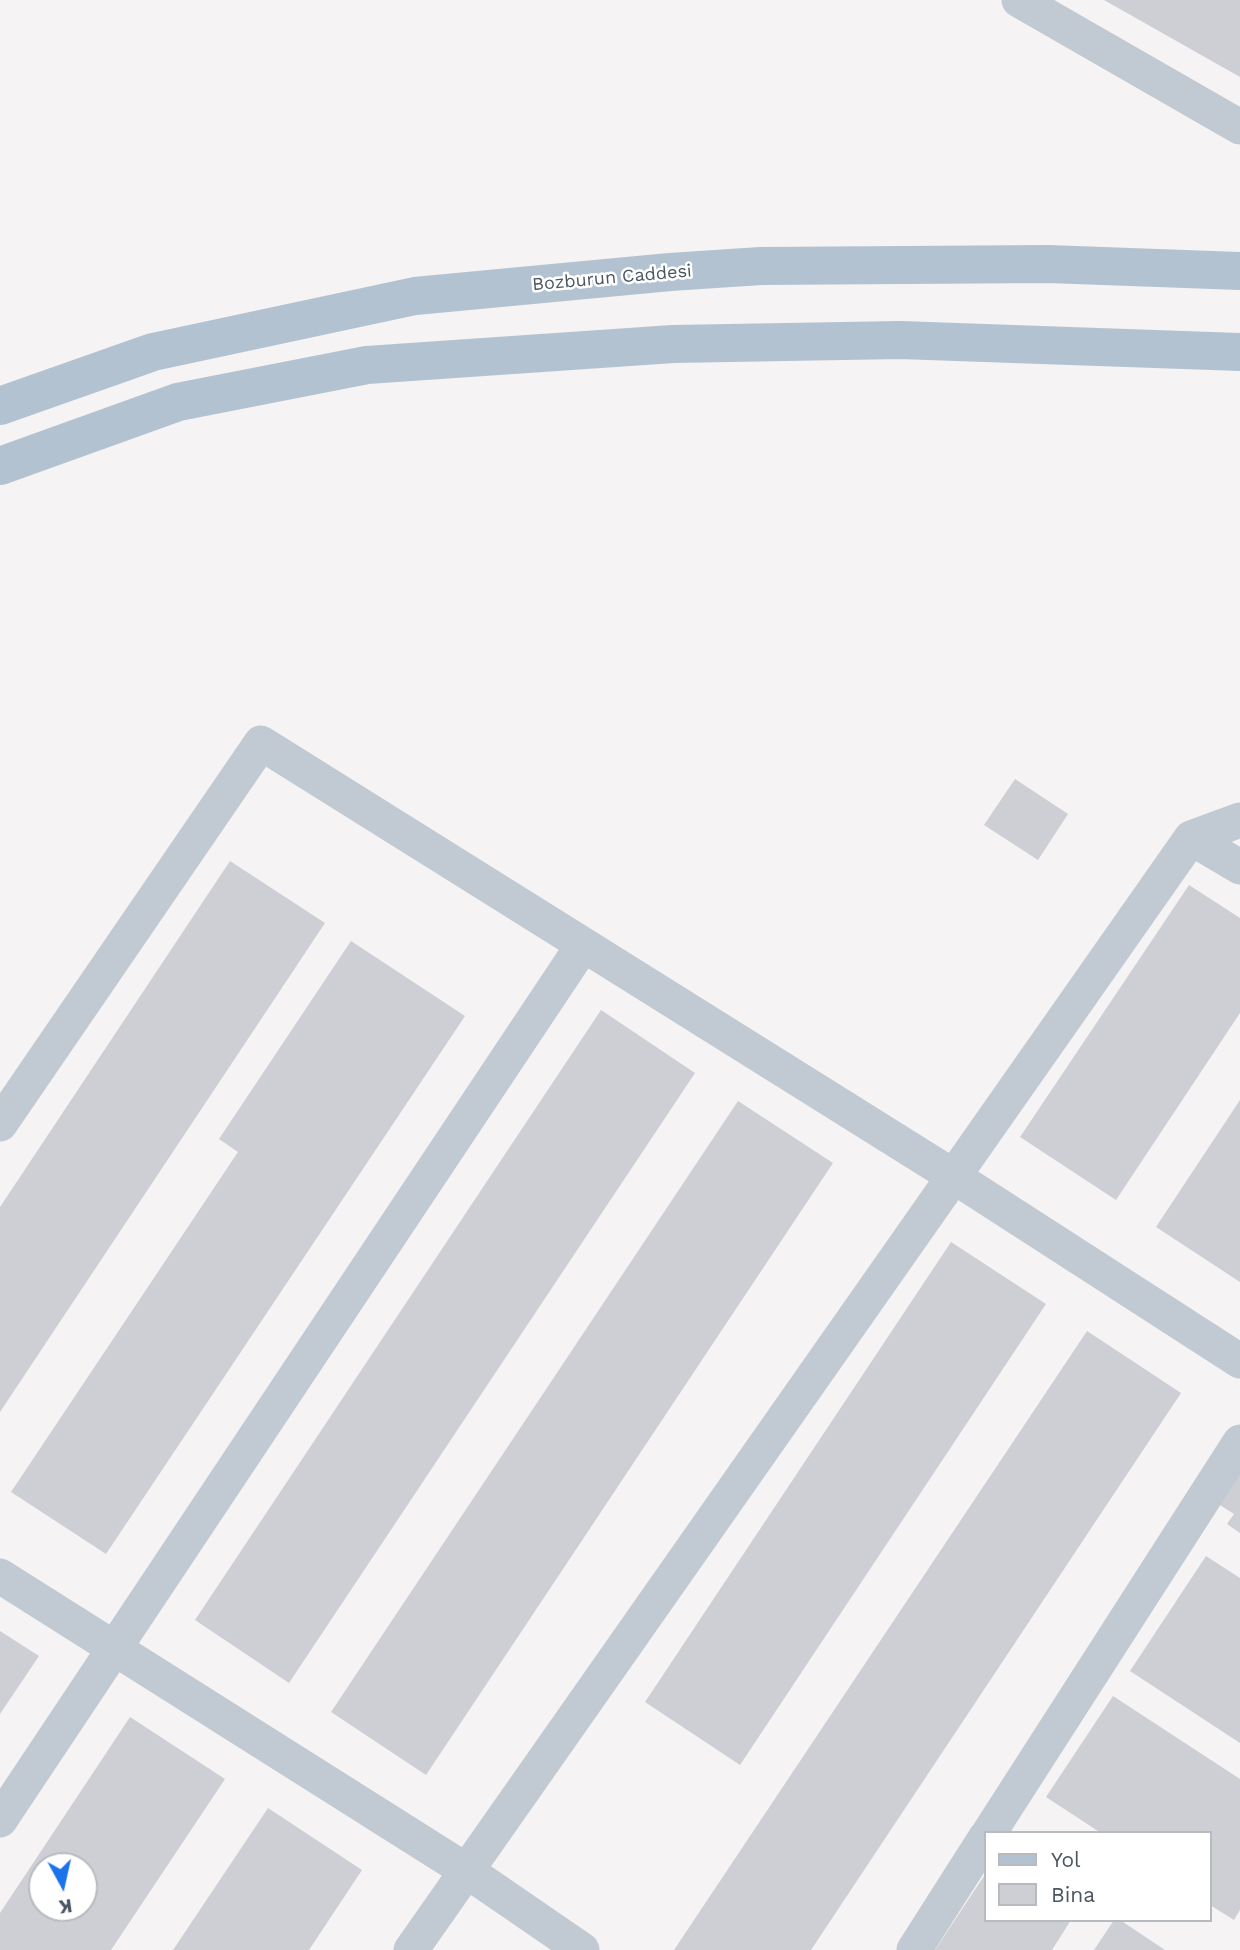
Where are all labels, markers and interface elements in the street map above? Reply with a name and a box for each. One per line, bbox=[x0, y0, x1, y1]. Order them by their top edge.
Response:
street label: Bozburun Caddesi bbox=[531, 260, 693, 296]
legend bbox=[984, 1831, 1212, 1922]
text: Yol bbox=[1051, 1847, 1081, 1872]
north arrow bbox=[28, 1852, 98, 1922]
text: Bina bbox=[1051, 1882, 1095, 1907]
text: K bbox=[58, 1894, 74, 1919]

